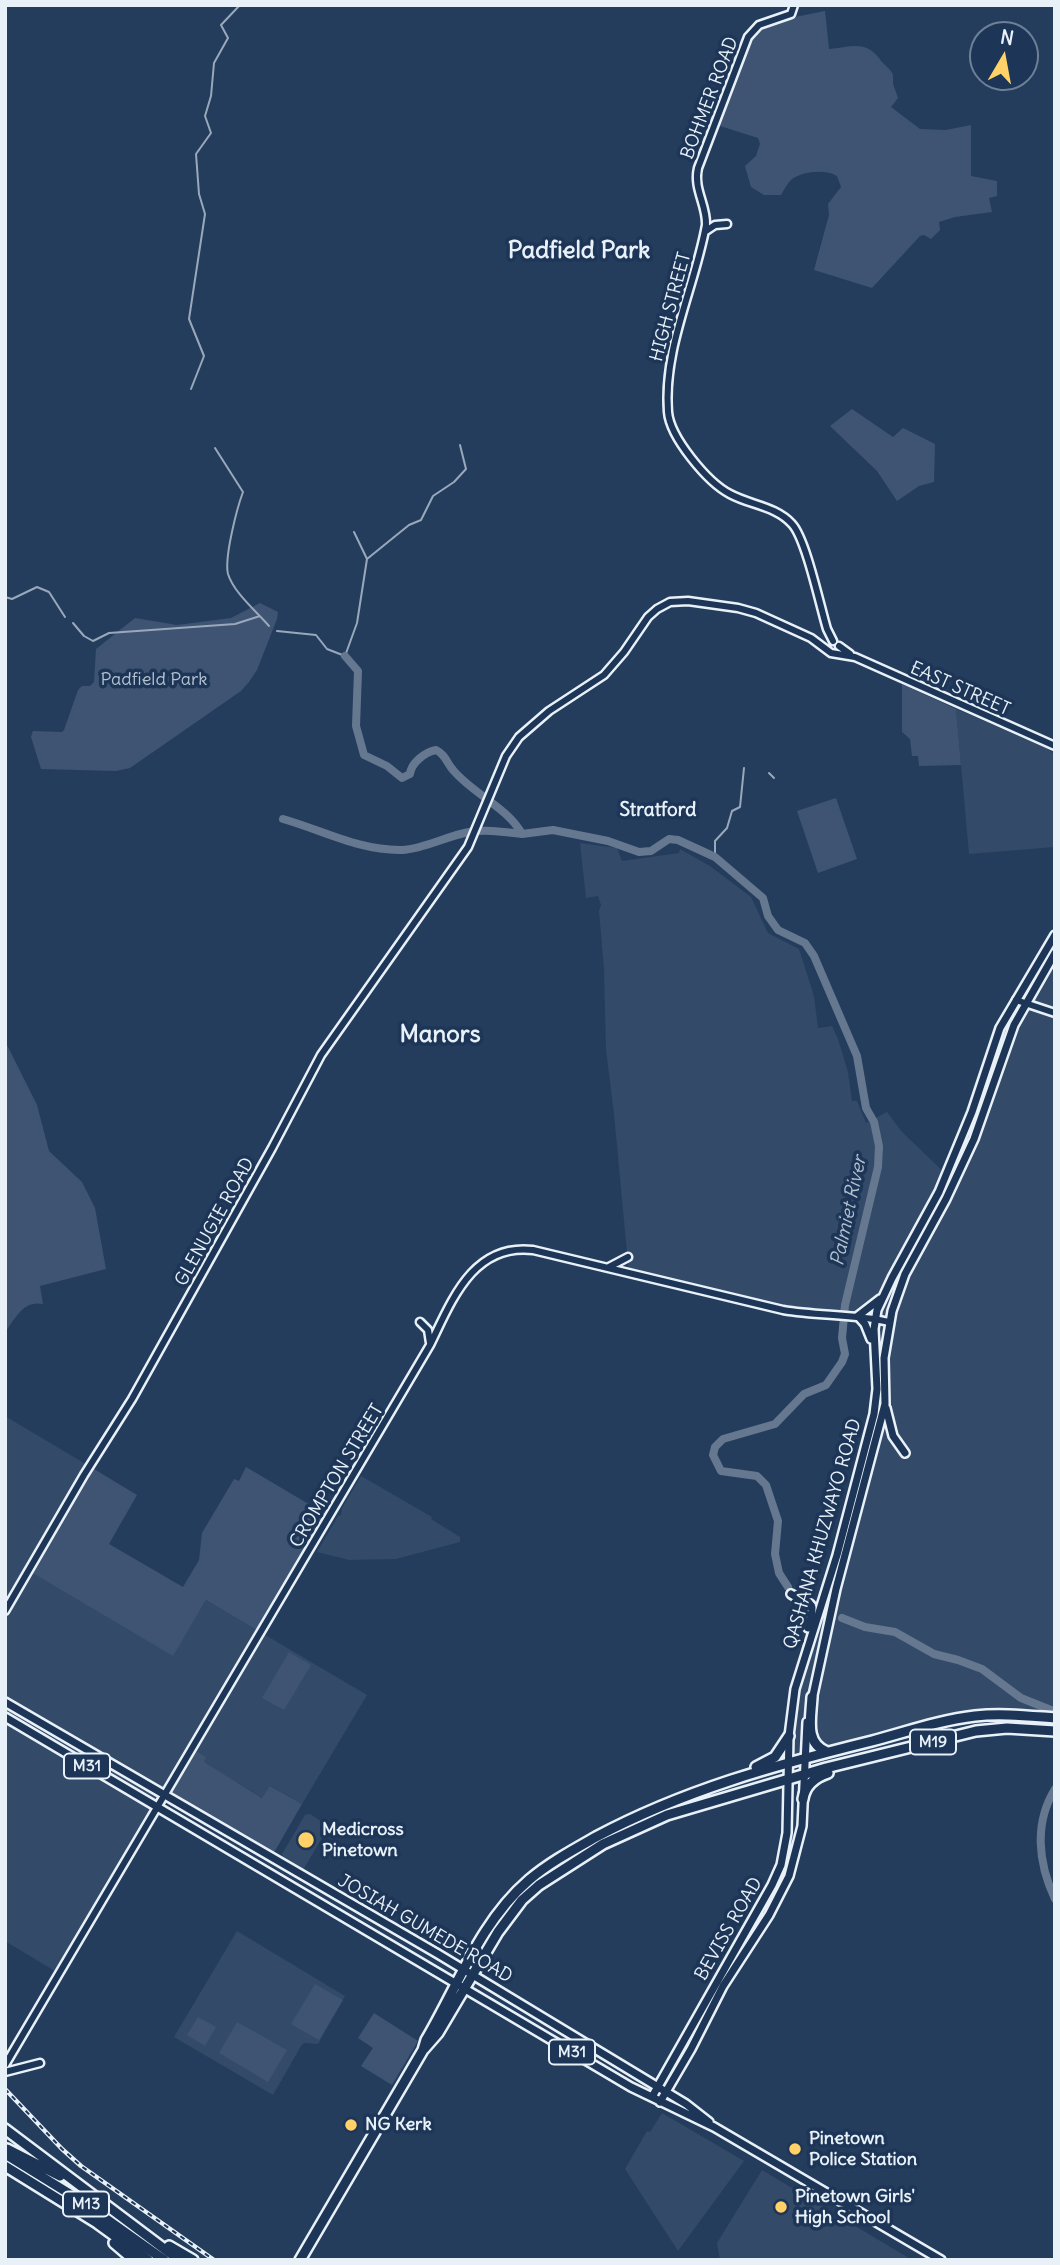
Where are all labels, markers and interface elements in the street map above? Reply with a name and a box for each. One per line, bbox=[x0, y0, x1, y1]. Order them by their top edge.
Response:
north arrow bbox=[969, 21, 1039, 91]
text: N bbox=[999, 24, 1016, 50]
street label: BOHMER ROAD bbox=[677, 34, 743, 162]
district label: Padfield Park bbox=[508, 237, 650, 265]
street label: HIGH STREET bbox=[646, 250, 696, 364]
street label: EAST STREET bbox=[907, 657, 1013, 721]
park label: Padfield Park bbox=[101, 669, 207, 691]
district label: Stratford bbox=[620, 800, 696, 822]
district label: Manors bbox=[399, 1021, 481, 1049]
street label: GLENUGIE ROAD bbox=[171, 1154, 259, 1290]
water label: Palmiet River bbox=[826, 1154, 872, 1268]
street label: CROMPTON STREET bbox=[286, 1400, 388, 1552]
street label: QASHANA KHUZWAYO ROAD bbox=[780, 1416, 866, 1652]
road number: M19 bbox=[910, 1730, 956, 1754]
road number: M31 bbox=[64, 1754, 110, 1778]
place label: Medicross Pinetown bbox=[322, 1819, 404, 1862]
marker: Medicross Pinetown bbox=[296, 1830, 316, 1850]
street label: JOSIAH GUMEDE ROAD bbox=[334, 1870, 516, 1988]
street label: BEVISS ROAD bbox=[691, 1874, 767, 1984]
road number: M31 bbox=[549, 2040, 595, 2064]
place label: NG Kerk bbox=[365, 2114, 432, 2136]
marker: NG Kerk bbox=[343, 2117, 359, 2133]
place label: Pinetown Police Station bbox=[809, 2128, 917, 2170]
marker: Pinetown Police Station bbox=[787, 2141, 803, 2157]
place label: Pinetown Girls' High School bbox=[795, 2186, 915, 2228]
road number: M13 bbox=[63, 2192, 109, 2216]
marker: Pinetown Girls' High School bbox=[773, 2199, 789, 2215]

